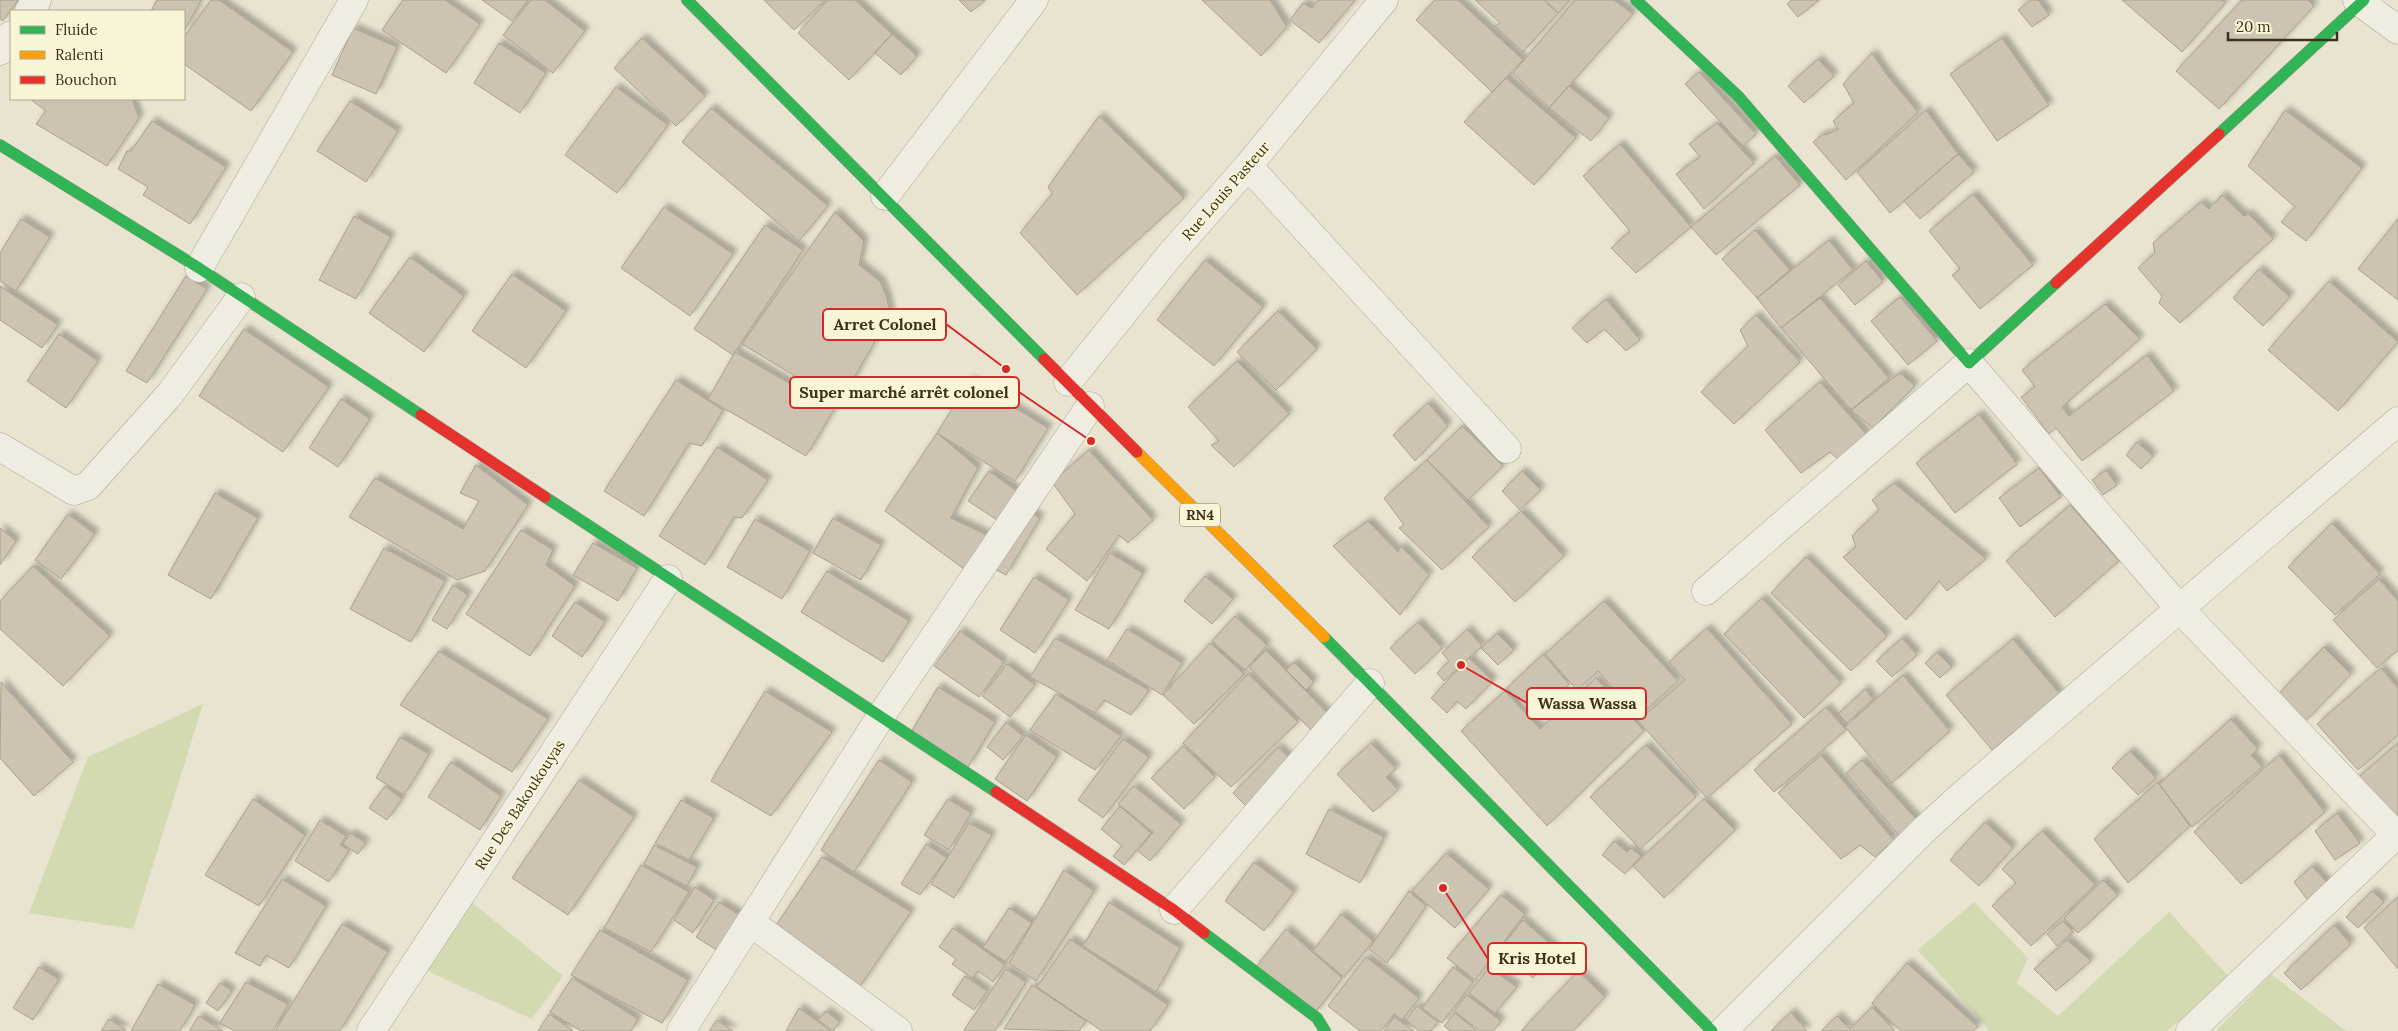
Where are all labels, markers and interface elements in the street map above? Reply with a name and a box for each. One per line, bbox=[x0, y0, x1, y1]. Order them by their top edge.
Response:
legend bbox=[10, 10, 185, 100]
scale bar bbox=[2228, 10, 2337, 42]
text: 20 m bbox=[2236, 17, 2271, 36]
text: Fluide bbox=[55, 20, 98, 39]
text: Ralenti bbox=[55, 45, 103, 64]
text: Bouchon bbox=[55, 70, 117, 89]
street label: Rue Louis Pasteur bbox=[1177, 137, 1274, 244]
callout: Arret Colonel bbox=[823, 309, 946, 340]
text: Arret Colonel bbox=[833, 314, 937, 334]
callout: Super marché arrêt colonel bbox=[790, 377, 1019, 408]
text: Super marché arrêt colonel bbox=[799, 382, 1009, 402]
road number: RN4 bbox=[1180, 504, 1220, 526]
callout: Wassa Wassa bbox=[1527, 688, 1646, 719]
text: Wassa Wassa bbox=[1537, 693, 1637, 713]
street label: Rue Des Bakoukouyas bbox=[470, 736, 569, 873]
callout: Kris Hotel bbox=[1488, 943, 1586, 974]
text: Kris Hotel bbox=[1498, 948, 1576, 968]

